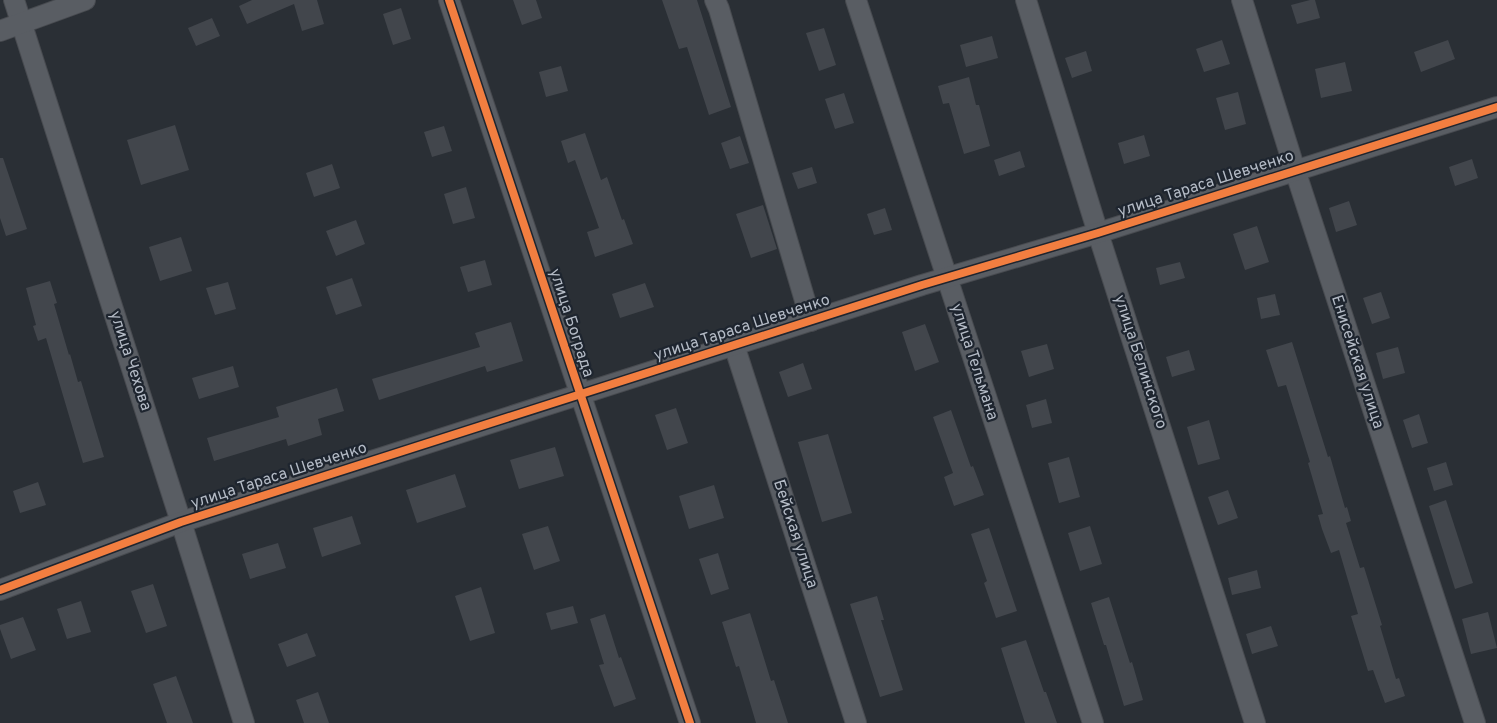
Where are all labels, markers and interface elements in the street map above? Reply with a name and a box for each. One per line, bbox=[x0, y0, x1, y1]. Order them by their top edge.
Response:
street label: улица Тараса Шевченко bbox=[1115, 146, 1297, 222]
street label: улица Бограда bbox=[544, 266, 598, 380]
street label: улица Тараса Шевченко bbox=[651, 290, 833, 366]
street label: улица Белинского bbox=[1109, 292, 1171, 432]
street label: Енисейская улица bbox=[1326, 293, 1388, 431]
street label: улица Тельмана bbox=[946, 301, 1002, 423]
street label: улица Чехова bbox=[104, 309, 156, 413]
street label: улица Тараса Шевченко bbox=[188, 438, 370, 514]
street label: Бейская улица bbox=[768, 477, 822, 591]

